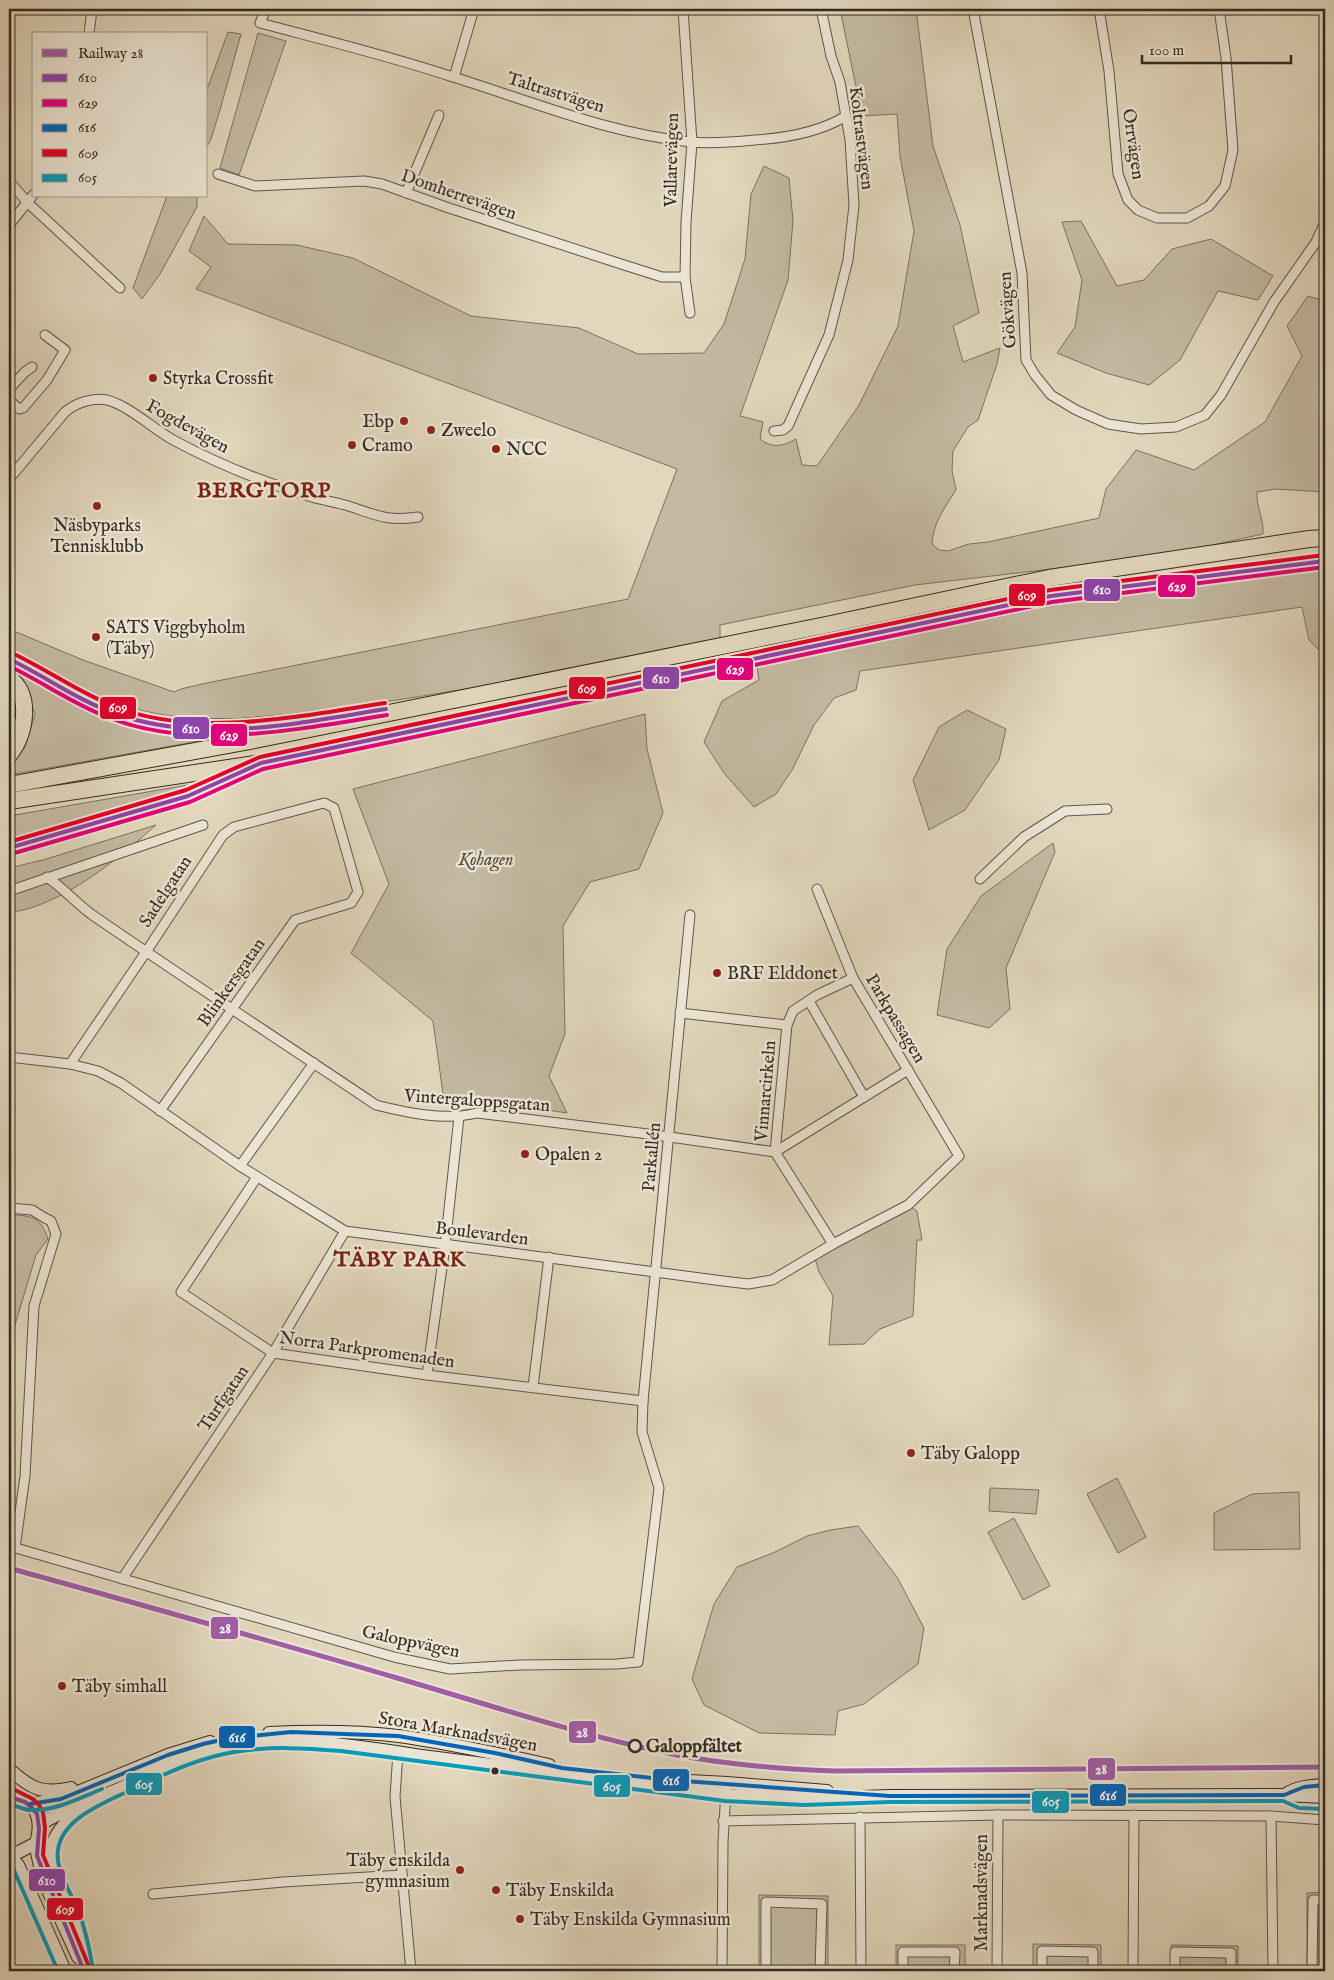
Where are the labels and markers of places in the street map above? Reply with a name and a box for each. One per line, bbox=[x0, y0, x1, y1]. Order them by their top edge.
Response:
place label: Styrka Crossfit bbox=[163, 368, 274, 391]
marker: Styrka Crossfit bbox=[147, 372, 159, 384]
place label: Ebp bbox=[362, 411, 394, 434]
marker: Ebp bbox=[398, 415, 410, 427]
place label: Zweelo bbox=[441, 420, 496, 443]
marker: Zweelo bbox=[425, 424, 437, 436]
place label: Cramo bbox=[362, 435, 413, 458]
marker: Cramo bbox=[346, 439, 358, 451]
place label: NCC bbox=[506, 439, 547, 462]
marker: NCC bbox=[490, 443, 502, 455]
marker: Näsbyparks Tennisklubb bbox=[91, 500, 103, 512]
place label: Näsbyparks Tennisklubb bbox=[50, 515, 144, 559]
place label: SATS Viggbyholm (Täby) bbox=[106, 617, 245, 661]
marker: SATS Viggbyholm (Täby) bbox=[90, 631, 102, 643]
place label: BRF Elddonet bbox=[727, 963, 838, 986]
marker: BRF Elddonet bbox=[711, 967, 723, 979]
place label: Opalen 2 bbox=[535, 1144, 603, 1167]
marker: Opalen 2 bbox=[519, 1148, 531, 1160]
place label: Täby Galopp bbox=[921, 1443, 1020, 1466]
marker: Täby Galopp bbox=[905, 1447, 917, 1459]
place label: Täby simhall bbox=[72, 1676, 167, 1699]
marker: Täby simhall bbox=[56, 1680, 68, 1692]
place label: Galoppfältet bbox=[646, 1736, 743, 1759]
marker: Galoppfältet bbox=[628, 1739, 642, 1753]
unlabelled marker bbox=[490, 1766, 500, 1776]
place label: Täby enskilda gymnasium bbox=[346, 1850, 450, 1894]
marker: Täby enskilda gymnasium bbox=[454, 1864, 466, 1876]
place label: Täby Enskilda bbox=[506, 1880, 614, 1903]
marker: Täby Enskilda bbox=[490, 1884, 502, 1896]
place label: Täby Enskilda Gymnasium bbox=[530, 1909, 731, 1932]
marker: Täby Enskilda Gymnasium bbox=[514, 1913, 526, 1925]

